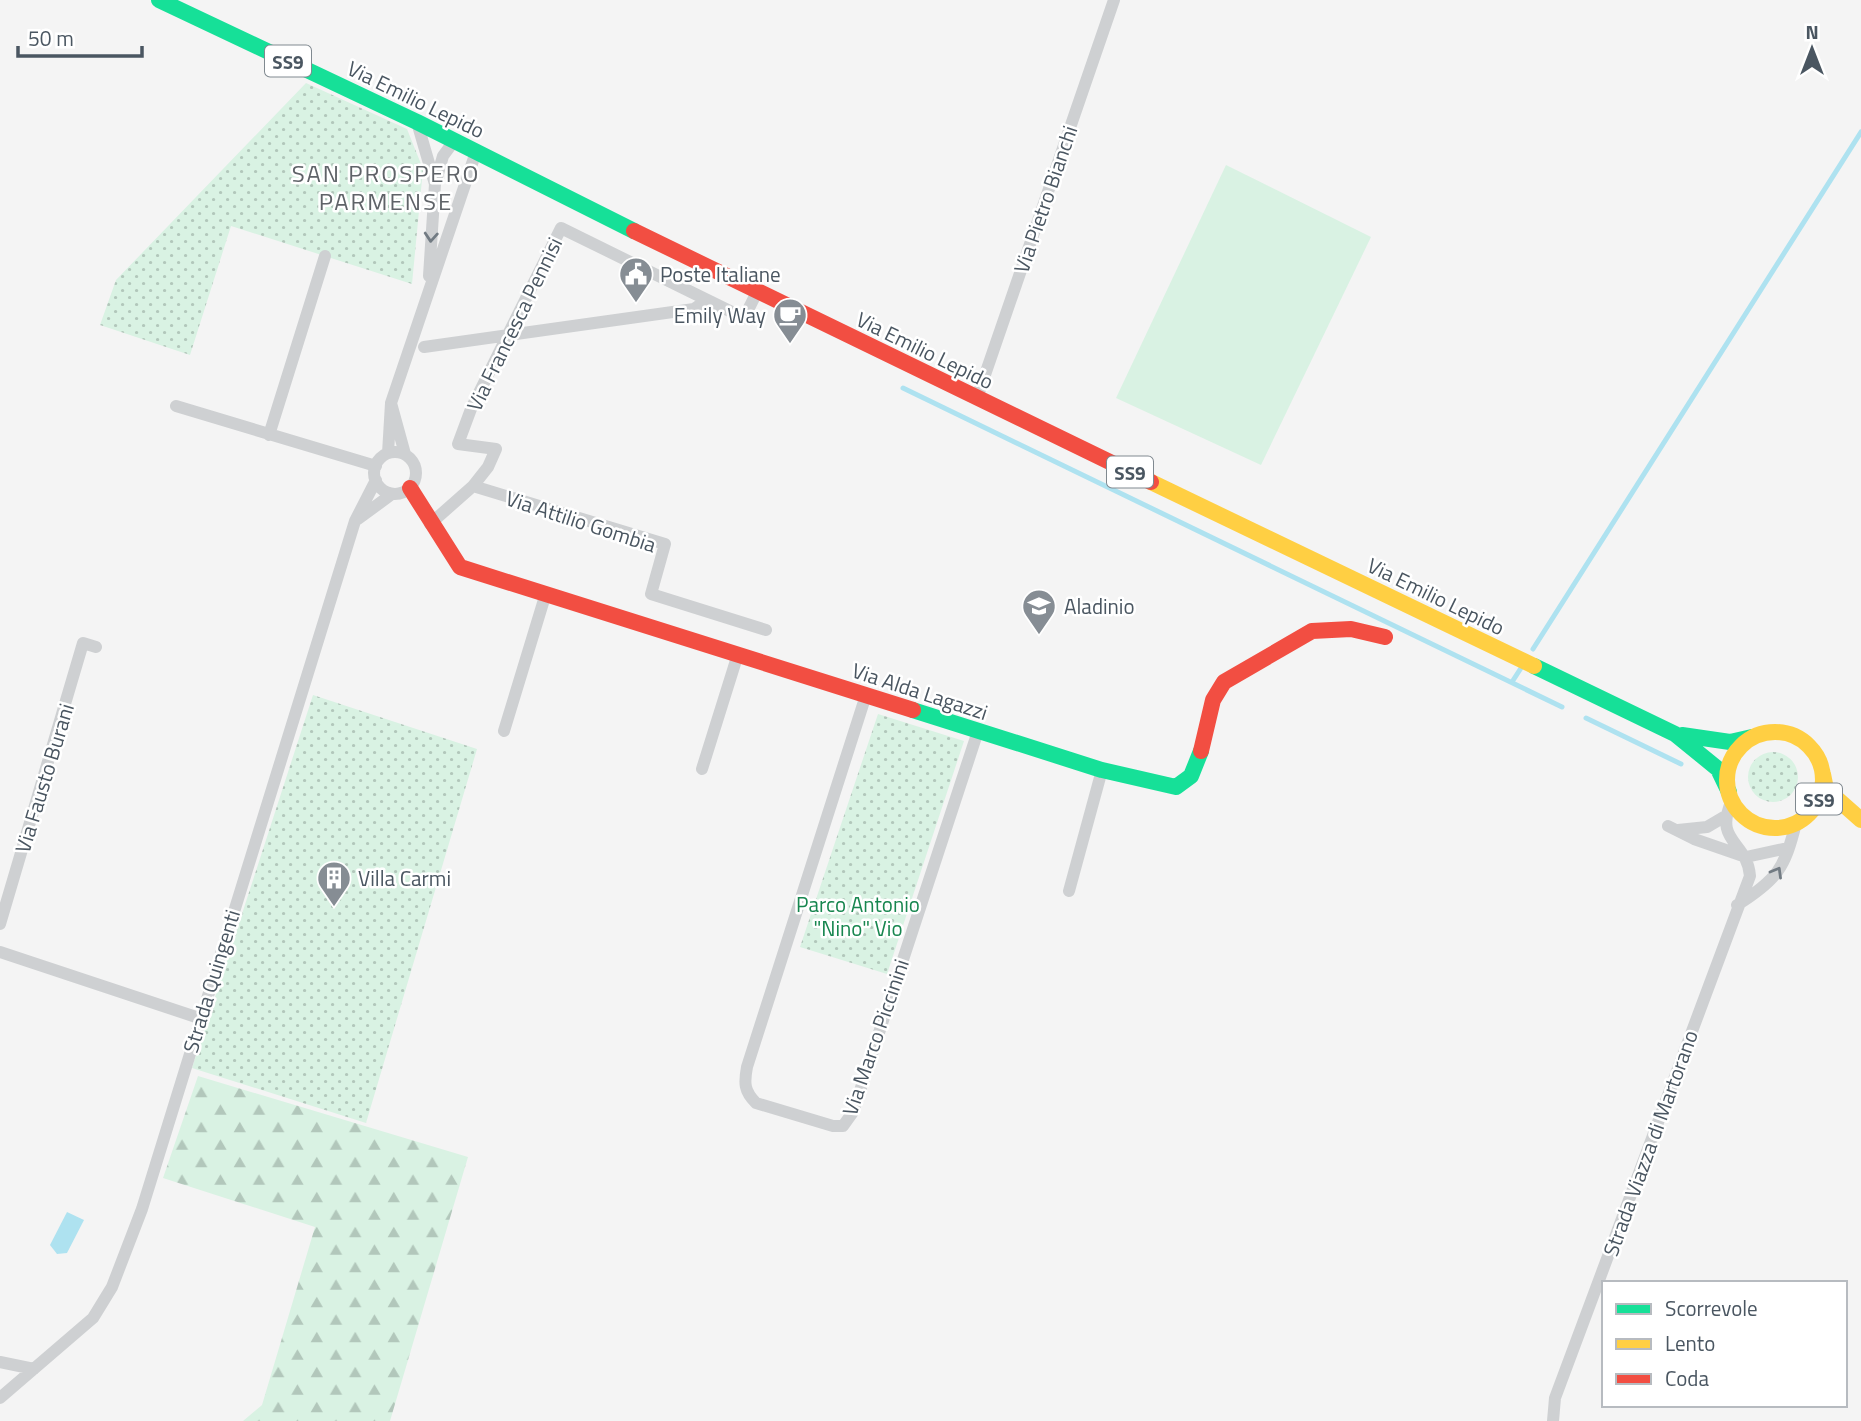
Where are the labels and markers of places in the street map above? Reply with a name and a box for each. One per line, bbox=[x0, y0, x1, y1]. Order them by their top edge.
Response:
public building icon: Poste Italiane bbox=[617, 255, 655, 304]
place label: Poste Italiane bbox=[660, 258, 781, 290]
cafe icon: Emily Way bbox=[771, 296, 809, 345]
place label: Emily Way bbox=[674, 299, 766, 331]
school or university icon: Aladinio bbox=[1020, 587, 1058, 636]
place label: Aladinio bbox=[1064, 590, 1135, 622]
building icon: Villa Carmi bbox=[315, 859, 353, 908]
place label: Villa Carmi bbox=[358, 862, 451, 894]

